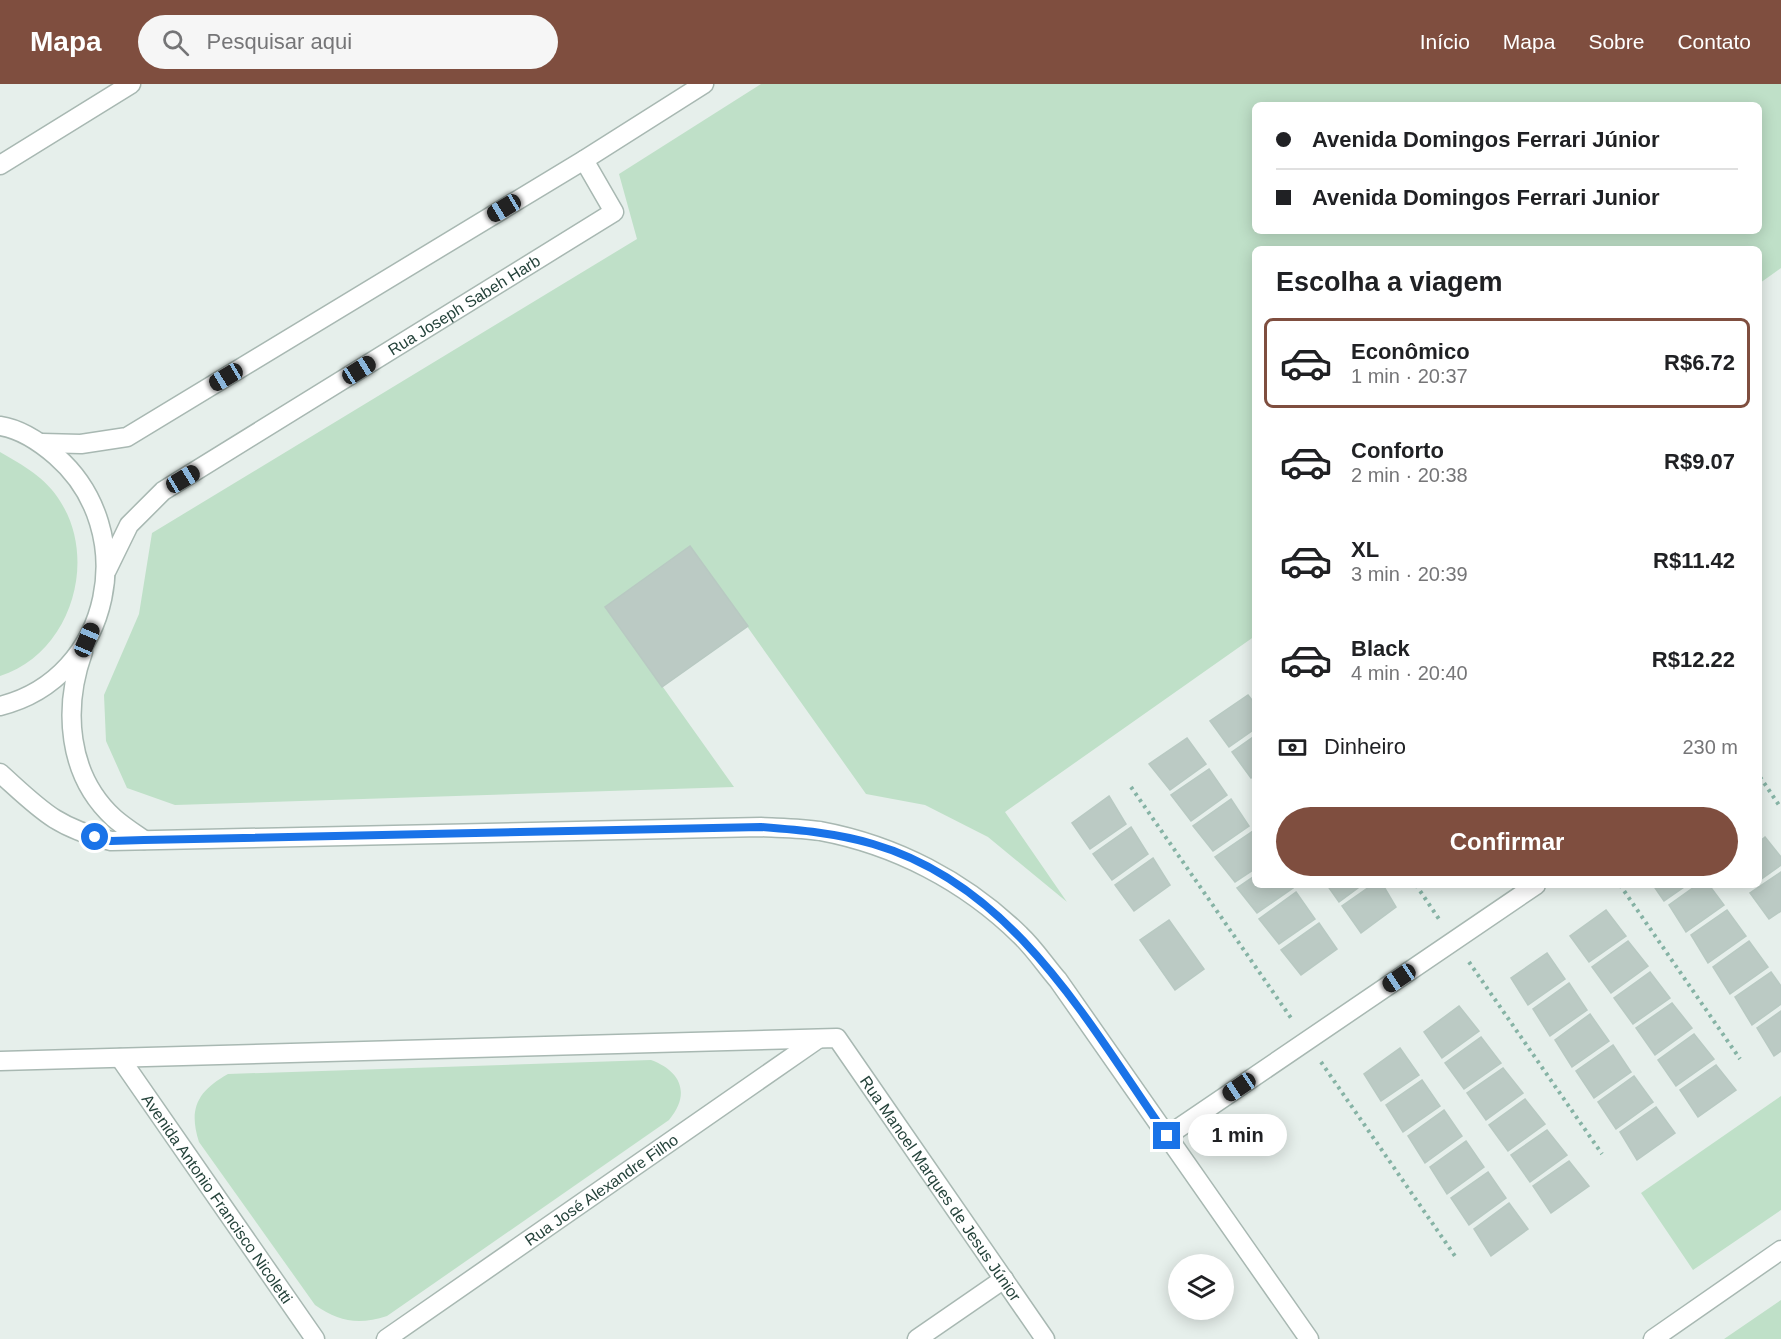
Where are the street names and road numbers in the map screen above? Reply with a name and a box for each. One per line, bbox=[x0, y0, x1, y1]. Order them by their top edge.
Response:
street label: Rua Joseph Sabeh Harb bbox=[385, 252, 543, 359]
street label: Rua Manoel Marques de Jesus Júnior bbox=[857, 1073, 1024, 1305]
street label: Avenida Antonio Francisco Nicoletti bbox=[139, 1091, 296, 1307]
street label: Rua José Alexandre Filho bbox=[522, 1131, 681, 1249]

